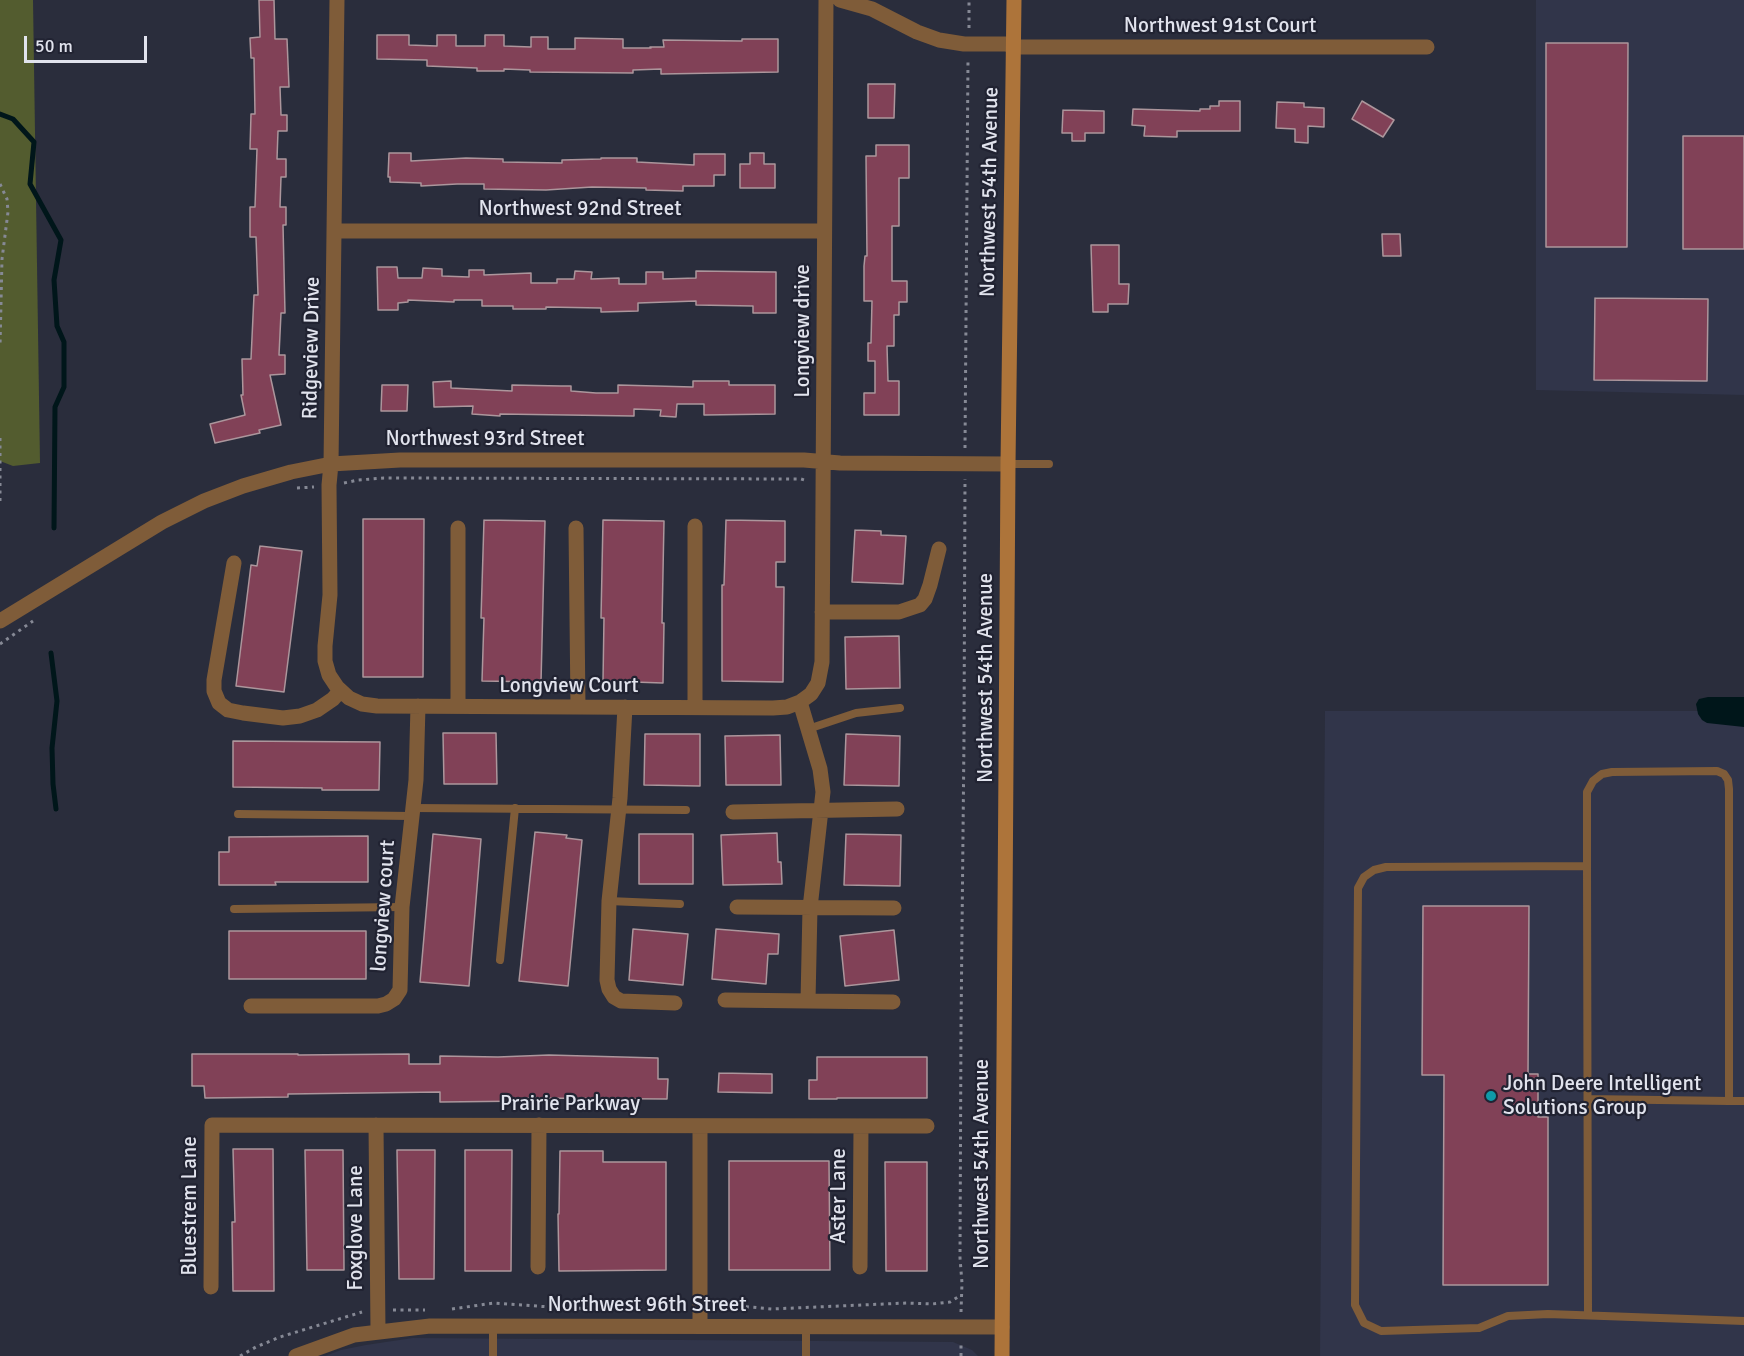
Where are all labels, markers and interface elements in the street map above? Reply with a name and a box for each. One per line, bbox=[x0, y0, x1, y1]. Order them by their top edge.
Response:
street label: Northwest 91st Court bbox=[1124, 13, 1316, 39]
scale bar bbox=[27, 24, 150, 62]
text: 50 m bbox=[35, 35, 73, 57]
street label: Northwest 54th Avenue bbox=[976, 87, 1004, 297]
street label: Northwest 92nd Street bbox=[479, 196, 681, 222]
street label: Longview drive bbox=[790, 264, 816, 398]
street label: Ridgeview Drive bbox=[298, 276, 326, 420]
street label: Northwest 93rd Street bbox=[385, 426, 585, 452]
street label: Northwest 54th Avenue bbox=[973, 573, 999, 783]
street label: Longview Court bbox=[499, 673, 639, 699]
street label: longview court bbox=[367, 839, 401, 973]
street label: Northwest 54th Avenue bbox=[969, 1059, 995, 1269]
place label: John Deere Intelligent Solutions Group bbox=[1503, 1071, 1701, 1121]
marker: John Deere Intelligent Solutions Group bbox=[1484, 1089, 1498, 1103]
street label: Prairie Parkway bbox=[500, 1091, 640, 1117]
street label: Bluestrem Lane bbox=[177, 1136, 203, 1276]
street label: Aster Lane bbox=[826, 1148, 852, 1244]
street label: Foxglove Lane bbox=[343, 1165, 369, 1291]
street label: Northwest 96th Street bbox=[547, 1292, 747, 1318]

